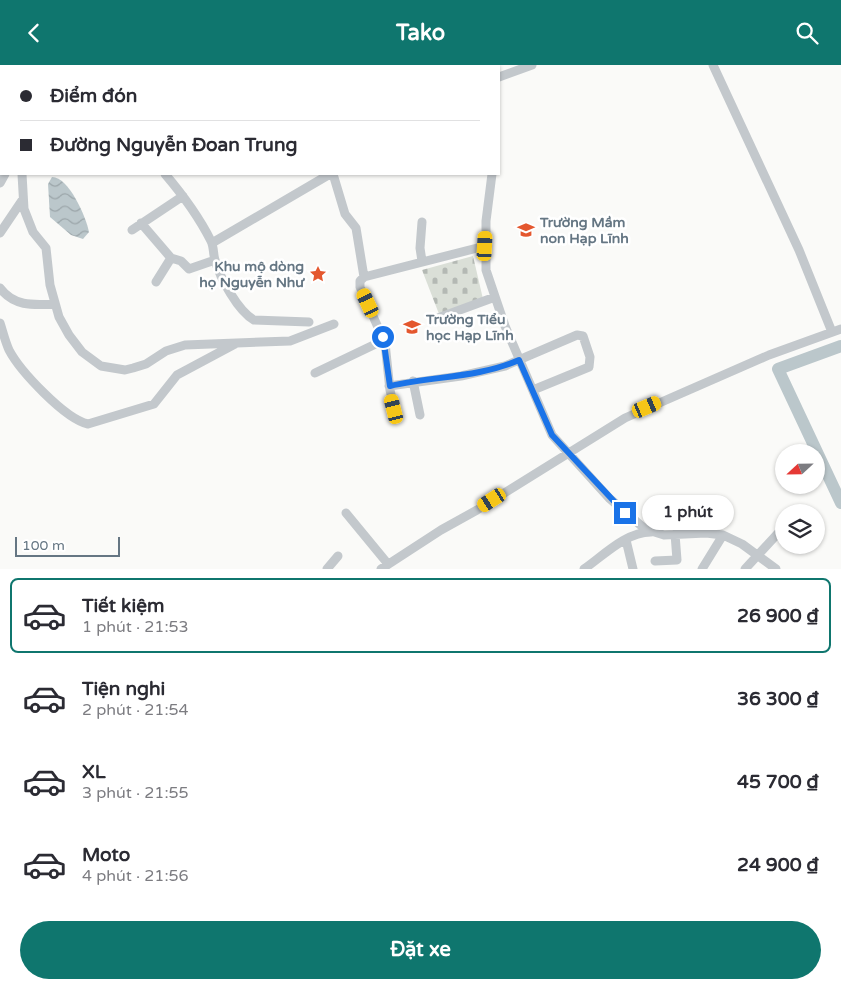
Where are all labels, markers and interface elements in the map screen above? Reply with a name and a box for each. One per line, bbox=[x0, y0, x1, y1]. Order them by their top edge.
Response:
icon: back bbox=[20, 19, 48, 47]
icon: search bbox=[793, 19, 821, 47]
text: Tako bbox=[396, 20, 445, 46]
text: Điểm đón bbox=[50, 85, 137, 107]
text: Đường Nguyễn Đoan Trung bbox=[50, 134, 298, 156]
place label: Trường Mầm non Hạp Lĩnh bbox=[539, 214, 629, 247]
school or university icon: Trường Mầm non Hạp Lĩnh bbox=[516, 220, 536, 240]
car bbox=[476, 231, 493, 261]
place label: Khu mộ dòng họ Nguyễn Như bbox=[199, 258, 305, 291]
place icon: Khu mộ dòng họ Nguyễn Như bbox=[308, 264, 328, 284]
car bbox=[354, 286, 381, 320]
place label: Trường Tiểu học Hạp Lĩnh bbox=[425, 311, 514, 344]
school or university icon: Trường Tiểu học Hạp Lĩnh bbox=[402, 317, 422, 337]
route start bbox=[372, 326, 394, 348]
car bbox=[383, 393, 404, 425]
car bbox=[630, 394, 663, 420]
north arrow bbox=[775, 444, 825, 494]
map controls bbox=[775, 444, 825, 554]
car bbox=[475, 486, 508, 514]
callout: 1 phút bbox=[642, 495, 735, 531]
route end bbox=[614, 502, 636, 524]
text: 1 phút bbox=[663, 502, 713, 522]
button: layers bbox=[775, 504, 825, 554]
scale bar bbox=[15, 534, 120, 557]
text: 100 m bbox=[22, 537, 65, 554]
icon: car bbox=[22, 593, 67, 638]
text: Tiết kiệm bbox=[82, 595, 164, 617]
text: 26 900 ₫ bbox=[737, 605, 819, 627]
text: 1 phút · 21:53 bbox=[82, 617, 189, 637]
icon: car bbox=[22, 676, 67, 721]
text: Tiện nghi bbox=[82, 678, 165, 700]
text: 36 300 ₫ bbox=[737, 688, 819, 710]
text: 2 phút · 21:54 bbox=[82, 700, 189, 720]
icon: car bbox=[22, 759, 67, 804]
text: XL bbox=[82, 761, 106, 783]
text: 45 700 ₫ bbox=[737, 771, 819, 793]
text: 3 phút · 21:55 bbox=[82, 783, 189, 803]
icon: car bbox=[22, 842, 67, 887]
text: Moto bbox=[82, 844, 130, 866]
text: 24 900 ₫ bbox=[737, 854, 819, 876]
text: 4 phút · 21:56 bbox=[82, 866, 189, 886]
button: Đặt xe bbox=[20, 921, 821, 979]

